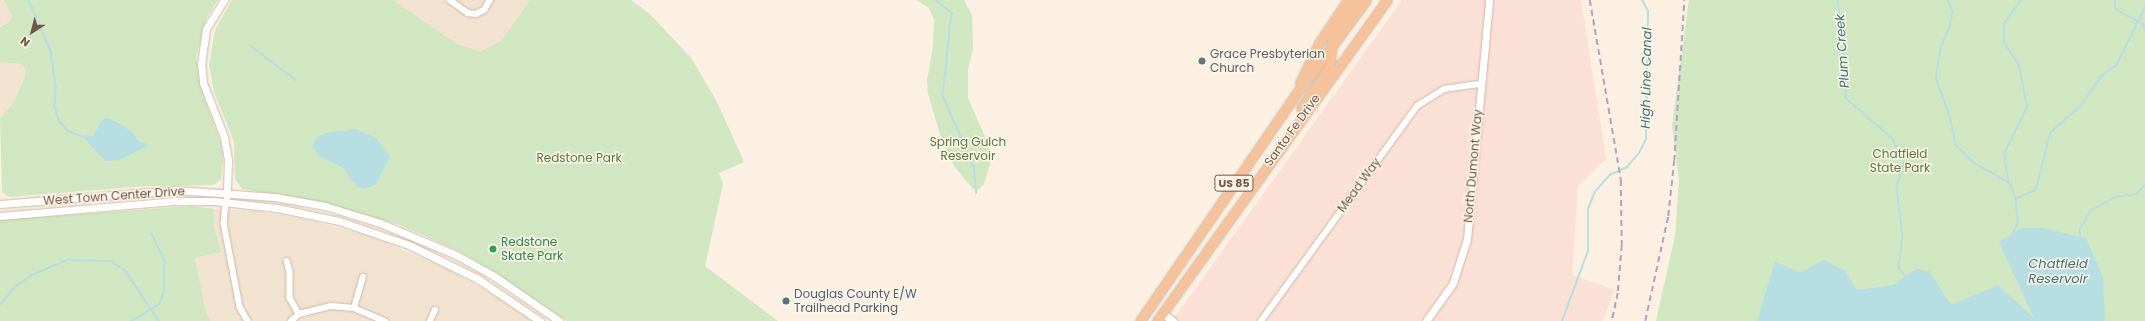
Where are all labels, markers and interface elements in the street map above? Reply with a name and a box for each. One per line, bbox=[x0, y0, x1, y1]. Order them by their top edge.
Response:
north arrow bbox=[12, 12, 52, 52]
water label: Plum Creek bbox=[1833, 14, 1853, 88]
water label: High Line Canal bbox=[1638, 27, 1656, 129]
text: N bbox=[17, 33, 33, 51]
place label: Grace Presbyterian Church bbox=[1210, 47, 1325, 75]
marker: Grace Presbyterian Church bbox=[1197, 56, 1207, 66]
street label: Santa Fe Drive bbox=[1261, 91, 1323, 169]
street label: North Dumont Way bbox=[1461, 109, 1485, 223]
park label: Spring Gulch Reservoir bbox=[930, 135, 1006, 163]
park label: Chatfield State Park bbox=[1870, 147, 1930, 175]
park label: Redstone Park bbox=[536, 151, 622, 165]
street label: Mead Way bbox=[1334, 155, 1384, 215]
road number: US 85 bbox=[1214, 174, 1254, 192]
street label: West Town Center Drive bbox=[43, 184, 185, 208]
place label: Redstone Skate Park bbox=[501, 235, 563, 263]
marker: Redstone Skate Park bbox=[488, 244, 498, 254]
water label: Chatfield Reservoir bbox=[2028, 257, 2088, 288]
place label: Douglas County E/W Trailhead Parking bbox=[794, 287, 917, 315]
marker: Douglas County E/W Trailhead Parking bbox=[781, 296, 791, 306]

